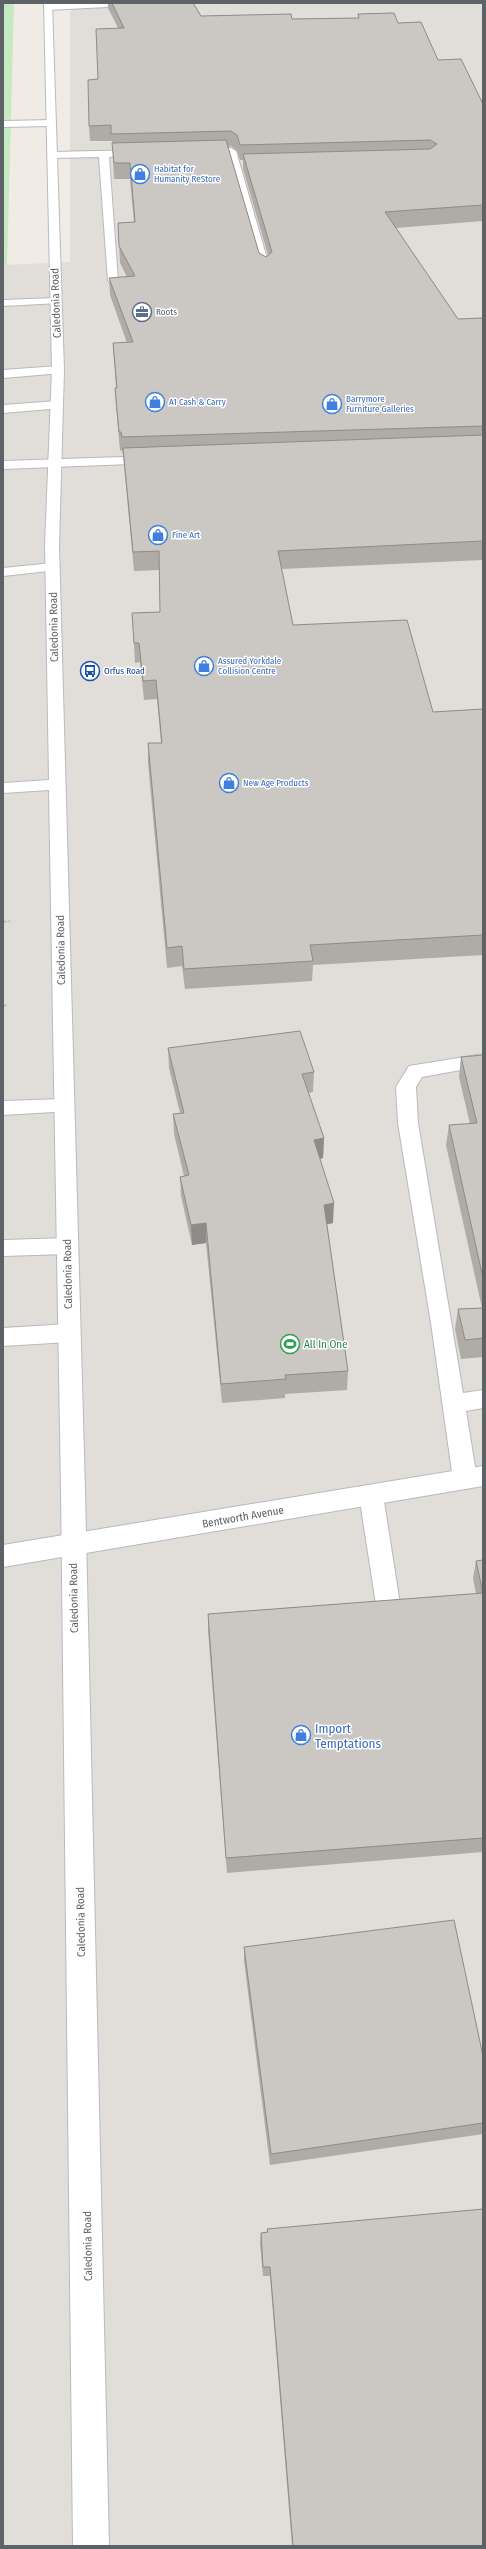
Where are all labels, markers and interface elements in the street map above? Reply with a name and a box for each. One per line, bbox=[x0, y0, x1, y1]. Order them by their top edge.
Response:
shop icon: Habitat for Humanity ReStore bbox=[129, 163, 151, 185]
place label: Habitat for Humanity ReStore bbox=[154, 164, 221, 184]
street label: Caledonia Road bbox=[48, 268, 64, 338]
office icon: Roots bbox=[131, 301, 153, 323]
place label: Roots bbox=[156, 307, 177, 317]
shop icon: A1 Cash & Carry bbox=[144, 391, 166, 413]
shop icon: Barrymore Furniture Galleries bbox=[321, 393, 343, 415]
place label: Barrymore Furniture Galleries bbox=[346, 394, 414, 414]
place label: A1 Cash & Carry bbox=[169, 397, 226, 407]
shop icon: Fine Art bbox=[147, 524, 169, 546]
place label: Fine Art bbox=[172, 530, 200, 540]
street label: Caledonia Road bbox=[47, 592, 61, 662]
shop icon: Assured Yorkdale Collision Centre bbox=[193, 655, 215, 677]
place label: Assured Yorkdale Collision Centre bbox=[218, 656, 282, 676]
bus stop icon: Orfus Road bbox=[79, 660, 101, 682]
place label: Orfus Road bbox=[104, 666, 145, 676]
shop icon: New Age Products bbox=[218, 772, 240, 794]
place label: New Age Products bbox=[243, 778, 309, 788]
street label: Caledonia Road bbox=[54, 915, 68, 985]
street label: Caledonia Road bbox=[61, 1239, 75, 1309]
sports icon: All In One bbox=[279, 1333, 301, 1355]
place label: All In One bbox=[304, 1338, 348, 1351]
street label: Bentworth Avenue bbox=[201, 1503, 285, 1531]
street label: Caledonia Road bbox=[67, 1563, 81, 1633]
place label: Import Temptations bbox=[315, 1721, 381, 1751]
shop icon: Import Temptations bbox=[290, 1724, 312, 1746]
street label: Caledonia Road bbox=[74, 1887, 88, 1957]
street label: Caledonia Road bbox=[81, 2211, 95, 2281]

